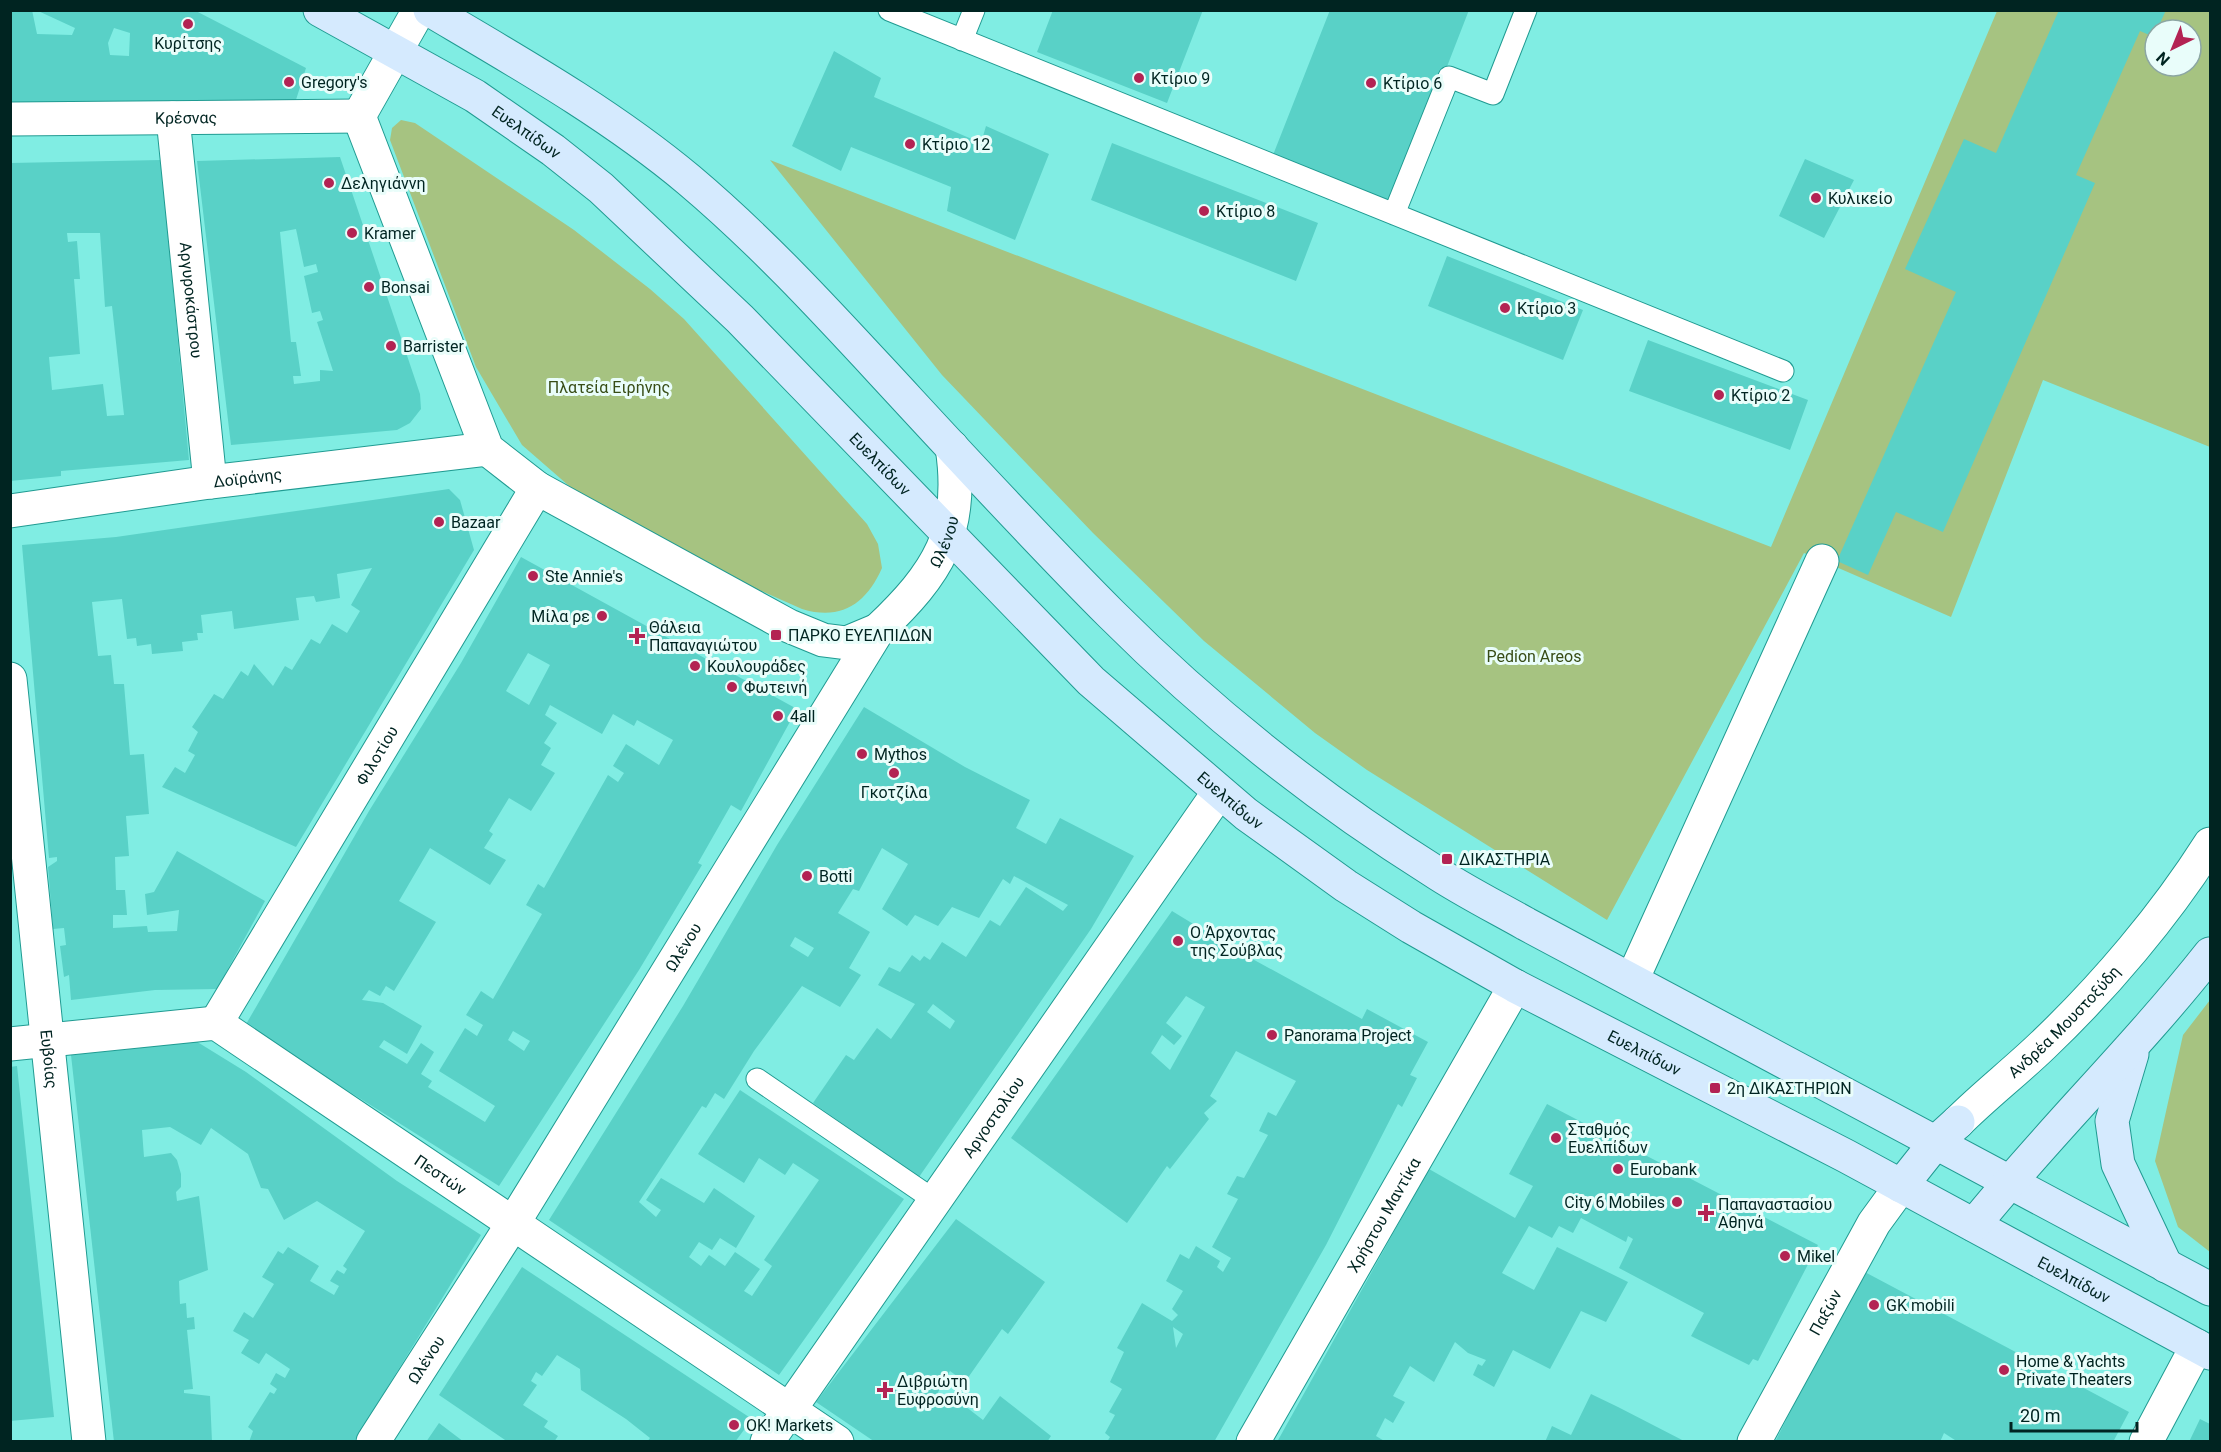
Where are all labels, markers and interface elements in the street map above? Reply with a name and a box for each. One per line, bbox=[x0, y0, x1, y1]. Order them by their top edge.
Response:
marker: Κυρίτσης bbox=[181, 17, 195, 31]
north arrow bbox=[2143, 18, 2203, 78]
place label: Κυρίτσης bbox=[154, 34, 222, 53]
text: N bbox=[2153, 48, 2174, 69]
place label: Κτίριο 9 bbox=[1151, 69, 1210, 88]
marker: Κτίριο 9 bbox=[1132, 71, 1146, 85]
place label: Gregory's bbox=[301, 73, 367, 92]
place label: Κτίριο 6 bbox=[1383, 74, 1442, 93]
marker: Gregory's bbox=[282, 75, 296, 89]
marker: Κτίριο 6 bbox=[1364, 76, 1378, 90]
street label: Ευελπίδων bbox=[488, 102, 565, 163]
street label: Κρέσνας bbox=[155, 108, 217, 128]
place label: Κτίριο 12 bbox=[922, 135, 990, 154]
marker: Κτίριο 12 bbox=[903, 137, 917, 151]
place label: Δεληγιάννη bbox=[341, 174, 426, 193]
marker: Δεληγιάννη bbox=[322, 176, 336, 190]
place label: Κυλικείο bbox=[1828, 189, 1893, 208]
marker: Κυλικείο bbox=[1809, 191, 1823, 205]
place label: Κτίριο 8 bbox=[1216, 202, 1275, 221]
marker: Κτίριο 8 bbox=[1197, 204, 1211, 218]
place label: Kramer bbox=[364, 224, 416, 243]
marker: Kramer bbox=[345, 226, 359, 240]
street label: Αργυροκάστρου bbox=[176, 241, 206, 359]
place label: Bonsai bbox=[381, 278, 430, 297]
marker: Bonsai bbox=[362, 280, 376, 294]
place label: Κτίριο 3 bbox=[1517, 299, 1576, 318]
marker: Κτίριο 3 bbox=[1498, 301, 1512, 315]
place label: Barrister bbox=[403, 337, 464, 356]
marker: Barrister bbox=[384, 339, 398, 353]
park label: Πλατεία Ειρήνης bbox=[548, 378, 670, 397]
place label: Κτίριο 2 bbox=[1731, 386, 1790, 405]
marker: Κτίριο 2 bbox=[1712, 388, 1726, 402]
street label: Ευελπίδων bbox=[845, 429, 915, 500]
street label: Δοϊράνης bbox=[212, 464, 283, 492]
place label: Bazaar bbox=[451, 513, 501, 532]
street label: Ωλένου bbox=[926, 514, 962, 571]
marker: Bazaar bbox=[432, 515, 446, 529]
place label: Ste Annie's bbox=[545, 567, 623, 586]
marker: Ste Annie's bbox=[526, 569, 540, 583]
place label: Μίλα ρε bbox=[531, 607, 590, 626]
marker: Μίλα ρε bbox=[595, 609, 609, 623]
place label: Θάλεια Παπαναγιώτου bbox=[649, 618, 757, 655]
place label: ΠΑΡΚΟ ΕΥΕΛΠΙΔΩΝ bbox=[788, 626, 932, 645]
marker: ΠΑΡΚΟ ΕΥΕΛΠΙΔΩΝ bbox=[769, 628, 783, 642]
marker: Θάλεια Παπαναγιώτου bbox=[630, 629, 644, 643]
park label: Pedion Areos bbox=[1487, 647, 1581, 666]
place label: Κουλουράδες bbox=[707, 657, 806, 676]
marker: Κουλουράδες bbox=[688, 659, 702, 673]
place label: Φωτεινή bbox=[744, 678, 807, 697]
marker: Φωτεινή bbox=[725, 680, 739, 694]
place label: 4all bbox=[790, 707, 815, 726]
marker: 4all bbox=[771, 709, 785, 723]
street label: Φιλοτίου bbox=[352, 723, 402, 789]
place label: Mythos bbox=[874, 745, 927, 764]
marker: Mythos bbox=[855, 747, 869, 761]
marker: Γκοτζίλα bbox=[887, 766, 901, 780]
street label: Ευελπίδων bbox=[1193, 768, 1267, 833]
place label: Γκοτζίλα bbox=[861, 783, 927, 802]
place label: ΔΙΚΑΣΤΗΡΙΑ bbox=[1459, 850, 1551, 869]
marker: ΔΙΚΑΣΤΗΡΙΑ bbox=[1440, 852, 1454, 866]
place label: Botti bbox=[819, 867, 852, 886]
marker: Botti bbox=[800, 869, 814, 883]
street label: Ωλένου bbox=[661, 920, 706, 975]
place label: Ο Άρχοντας της Σούβλας bbox=[1190, 923, 1283, 960]
marker: Ο Άρχοντας της Σούβλας bbox=[1171, 934, 1185, 948]
street label: Ανδρέα Μουστοξύδη bbox=[2004, 962, 2124, 1082]
place label: Panorama Project bbox=[1284, 1026, 1412, 1045]
street label: Ευελπίδων bbox=[1604, 1026, 1684, 1080]
marker: Panorama Project bbox=[1265, 1028, 1279, 1042]
street label: Ευβοίας bbox=[36, 1029, 61, 1089]
street label: Αργοστολίου bbox=[959, 1073, 1028, 1162]
place label: 2η ΔΙΚΑΣΤΗΡΙΩΝ bbox=[1727, 1079, 1852, 1098]
marker: 2η ΔΙΚΑΣΤΗΡΙΩΝ bbox=[1708, 1081, 1722, 1095]
place label: Σταθμός Ευελπίδων bbox=[1568, 1120, 1648, 1157]
marker: Σταθμός Ευελπίδων bbox=[1549, 1131, 1563, 1145]
street label: Πεστών bbox=[411, 1151, 470, 1199]
street label: Χρήστου Μαντίκα bbox=[1343, 1154, 1424, 1276]
place label: Eurobank bbox=[1630, 1160, 1698, 1179]
marker: Eurobank bbox=[1611, 1162, 1625, 1176]
place label: City 6 Mobiles bbox=[1564, 1193, 1665, 1212]
marker: City 6 Mobiles bbox=[1670, 1195, 1684, 1209]
place label: Παπαναστασίου Αθηνά bbox=[1718, 1195, 1832, 1232]
marker: Παπαναστασίου Αθηνά bbox=[1699, 1206, 1713, 1220]
place label: Mikel bbox=[1797, 1247, 1835, 1266]
marker: Mikel bbox=[1778, 1249, 1792, 1263]
street label: Ευελπίδων bbox=[2034, 1253, 2114, 1307]
street label: Παξών bbox=[1805, 1286, 1846, 1339]
place label: GK mobili bbox=[1886, 1296, 1955, 1315]
marker: GK mobili bbox=[1867, 1298, 1881, 1312]
street label: Ωλένου bbox=[404, 1332, 449, 1387]
place label: Home & Yachts Private Theaters bbox=[2016, 1352, 2132, 1389]
marker: Home & Yachts Private Theaters bbox=[1997, 1363, 2011, 1377]
place label: Διβριώτη Ευφροσύνη bbox=[897, 1372, 979, 1409]
marker: Διβριώτη Ευφροσύνη bbox=[878, 1383, 892, 1397]
scale bar bbox=[2011, 1395, 2137, 1433]
text: 20 m bbox=[2020, 1405, 2060, 1426]
place label: OK! Markets bbox=[746, 1416, 833, 1435]
marker: OK! Markets bbox=[727, 1418, 741, 1432]

